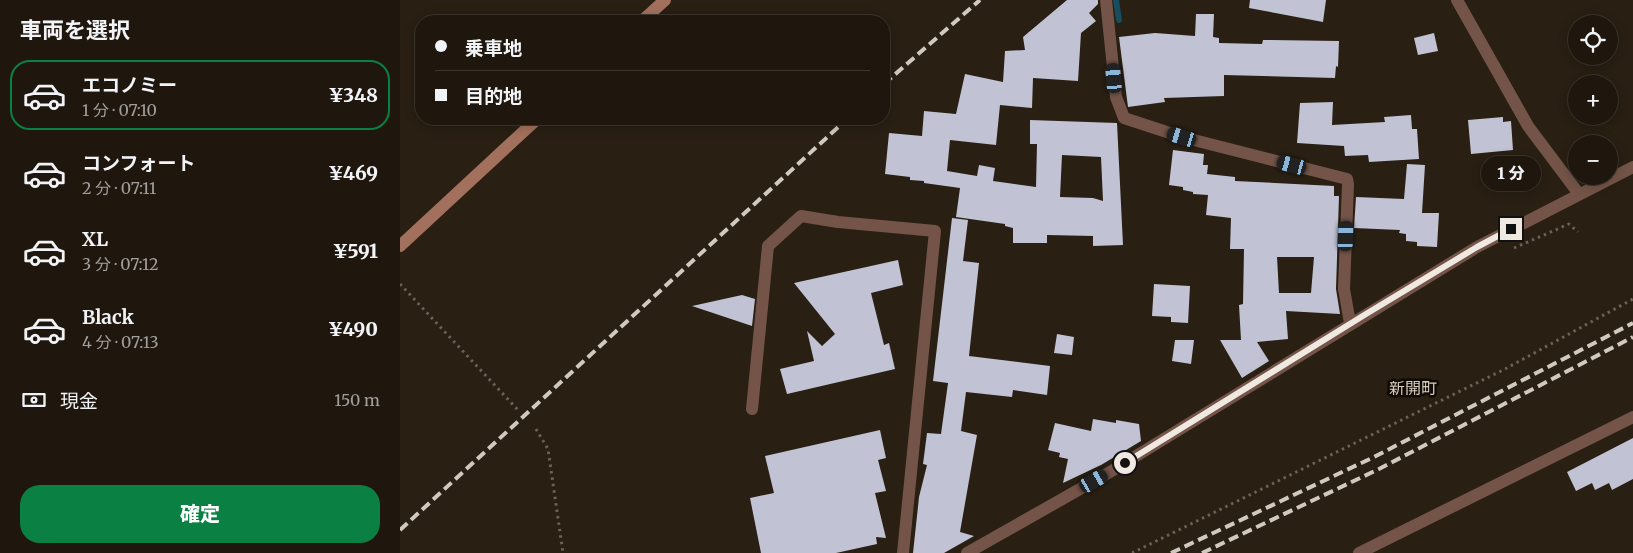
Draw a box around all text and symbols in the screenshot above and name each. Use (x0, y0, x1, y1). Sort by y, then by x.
map controls (1568, 15, 1618, 185)
button: locate (1568, 15, 1618, 65)
text: 車両を選択 (20, 16, 130, 44)
text: 乗車地 (465, 36, 522, 60)
car (1105, 62, 1122, 94)
icon: car (22, 73, 67, 118)
text: エコノミー (82, 73, 177, 97)
button: + (1568, 75, 1618, 125)
text: ¥348 (328, 83, 378, 107)
text: 目的地 (465, 84, 522, 108)
text: 1 分 · 07:10 (82, 100, 157, 120)
car (1165, 125, 1198, 149)
button: − (1568, 135, 1618, 185)
icon: car (22, 151, 67, 196)
text: コンフォート (82, 151, 195, 175)
car (1275, 154, 1308, 176)
callout: 1 分 (1481, 156, 1541, 192)
text: ¥469 (328, 161, 378, 185)
text: 1 分 (1497, 163, 1525, 183)
text: 2 分 · 07:11 (82, 178, 156, 198)
route end (1500, 218, 1522, 240)
car (1337, 221, 1354, 251)
text: XL (82, 227, 108, 251)
icon: car (22, 229, 67, 274)
text: ¥591 (333, 239, 378, 263)
text: 3 分 · 07:12 (82, 254, 159, 274)
text: Black (82, 305, 134, 329)
icon: car (22, 307, 67, 352)
text: ¥490 (328, 317, 378, 341)
text: 4 分 · 07:13 (82, 332, 159, 352)
district label: 新開町 (1389, 378, 1437, 398)
icon: cash (20, 386, 48, 414)
text: 現金 (60, 389, 98, 413)
text: 150 m (334, 390, 380, 410)
route start (1114, 452, 1136, 474)
car (1077, 467, 1110, 495)
button: 確定 (20, 485, 380, 543)

